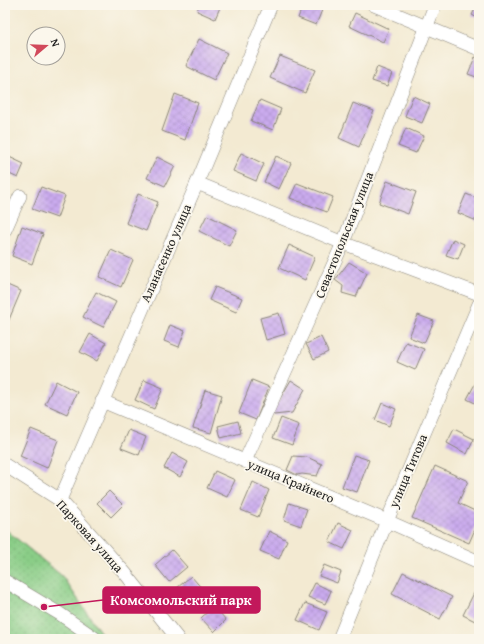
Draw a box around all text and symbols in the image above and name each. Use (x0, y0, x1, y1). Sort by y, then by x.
north arrow (26, 26, 66, 66)
text: N (47, 37, 64, 49)
street label: Севастопольская улица (310, 168, 378, 301)
street label: Аланасенко улица (136, 200, 197, 305)
street label: улица Титова (384, 430, 432, 512)
street label: улица Крайнего (244, 454, 338, 508)
street label: Парковая улица (52, 495, 128, 577)
callout: Комсомольский парк (103, 587, 260, 613)
text: Комсомольский парк (110, 590, 253, 610)

